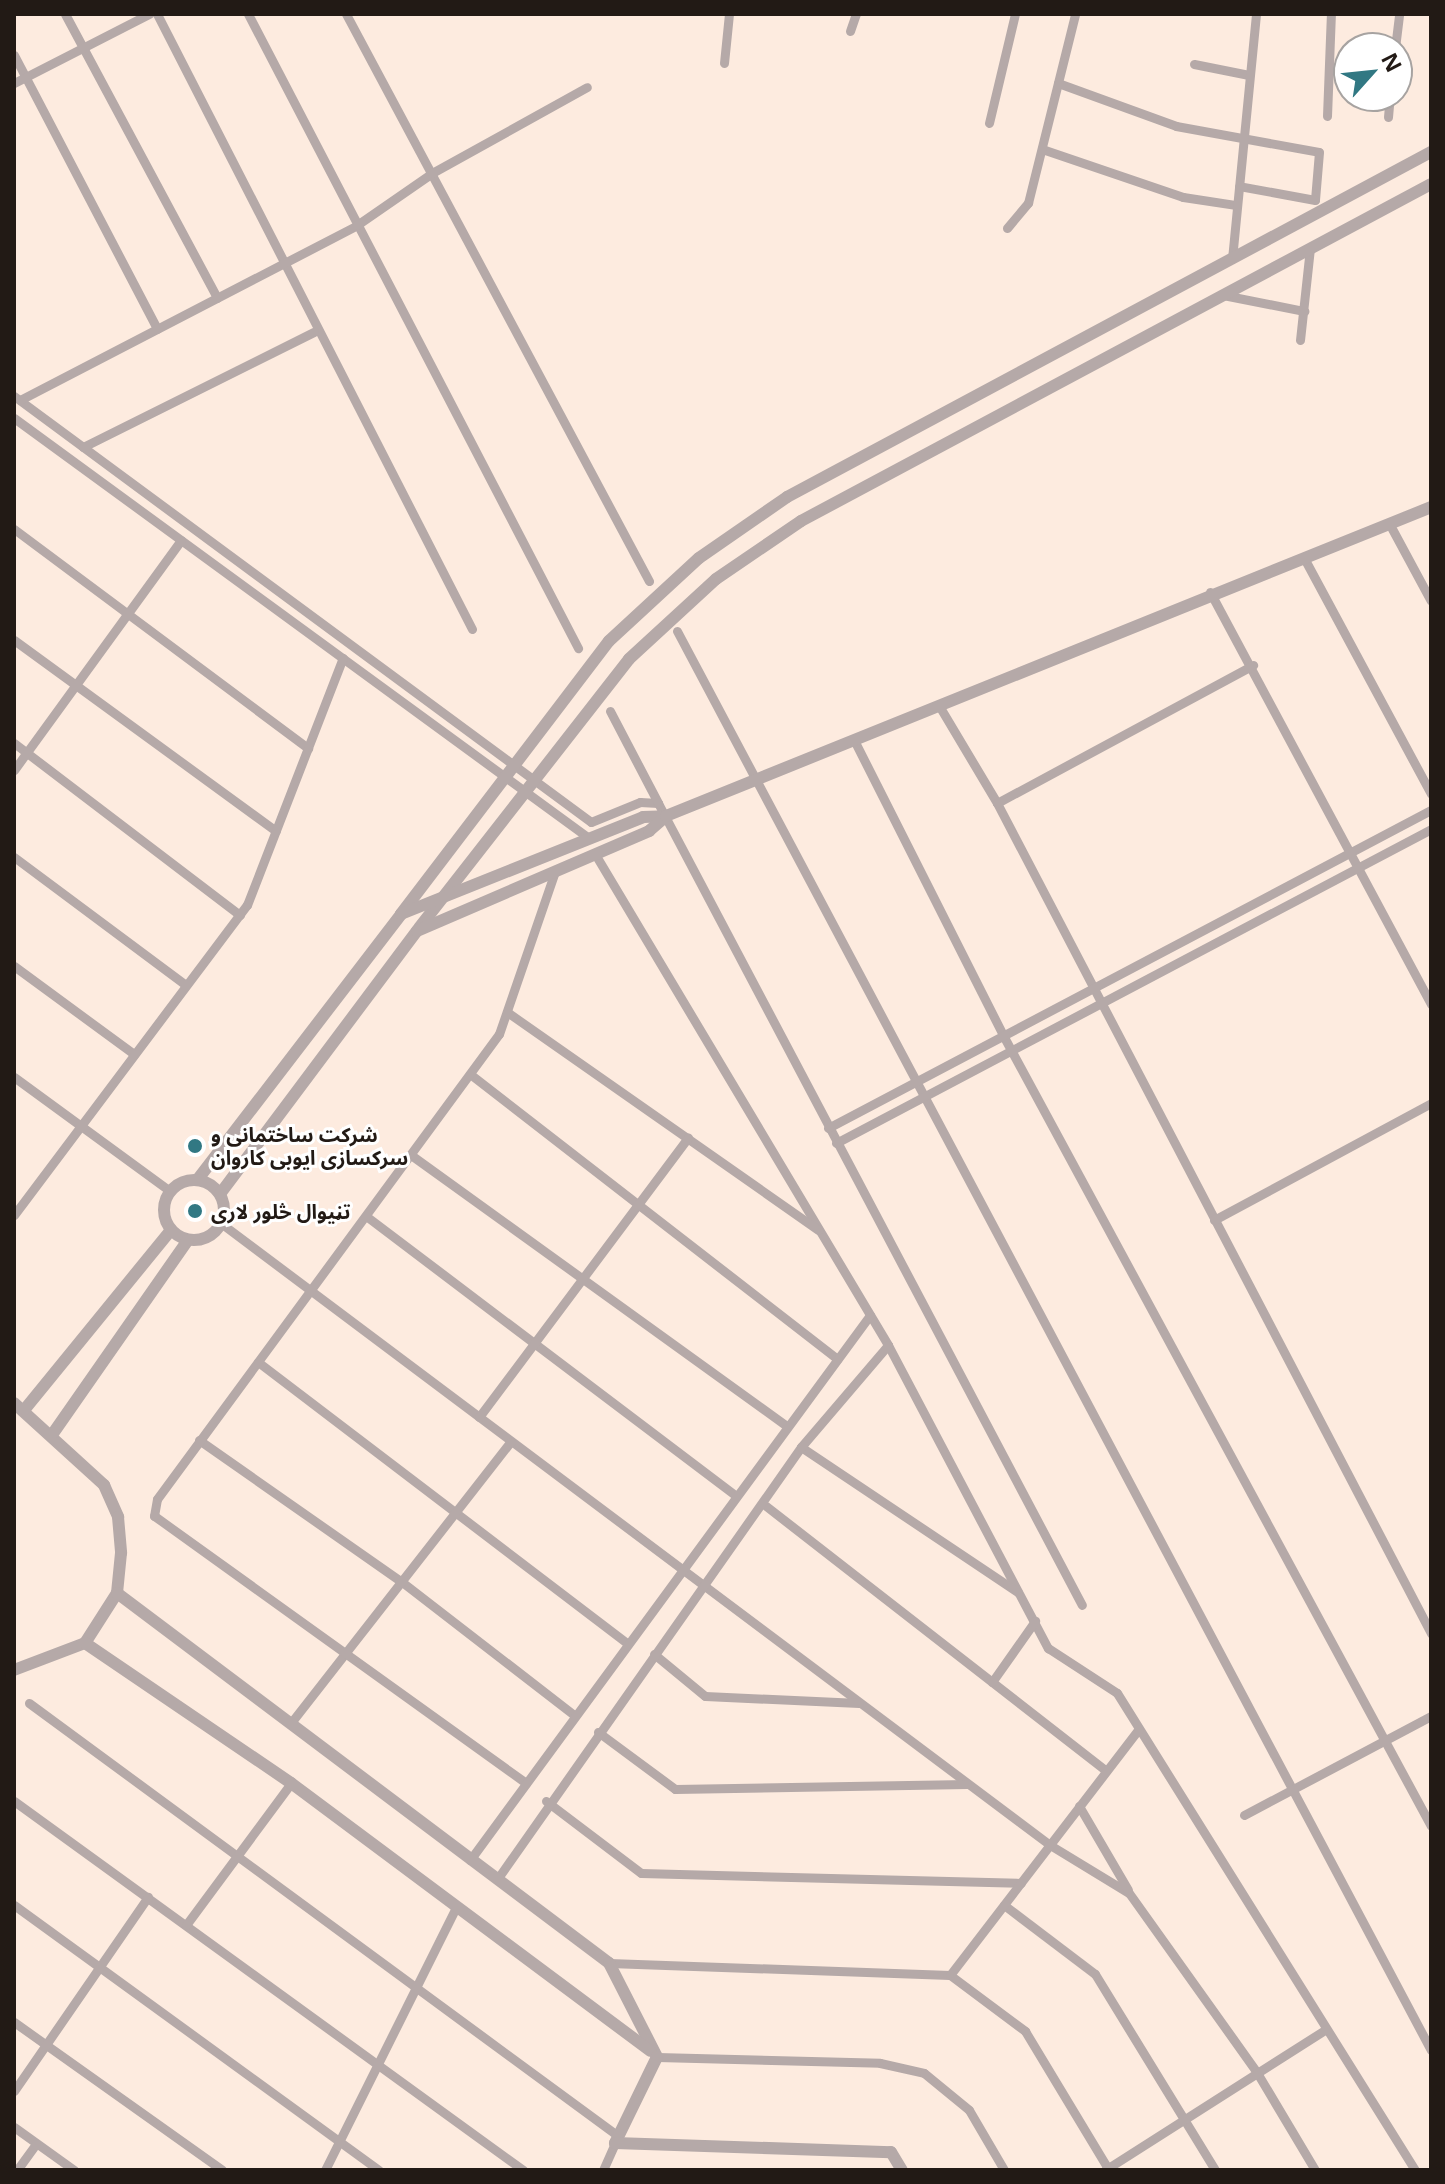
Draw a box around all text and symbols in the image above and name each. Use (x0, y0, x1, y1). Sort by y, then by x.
north arrow (1333, 32, 1413, 112)
text: N (1375, 47, 1410, 77)
place label: شرکت ساختمانی و سرکسازی ایوبی کاروان (211, 1122, 408, 1169)
marker: شرکت ساختمانی و سرکسازی ایوبی کاروان (186, 1137, 204, 1155)
place label: تڼیوال څلور لاری (211, 1199, 351, 1223)
marker: تڼیوال څلور لاری (186, 1202, 204, 1220)

